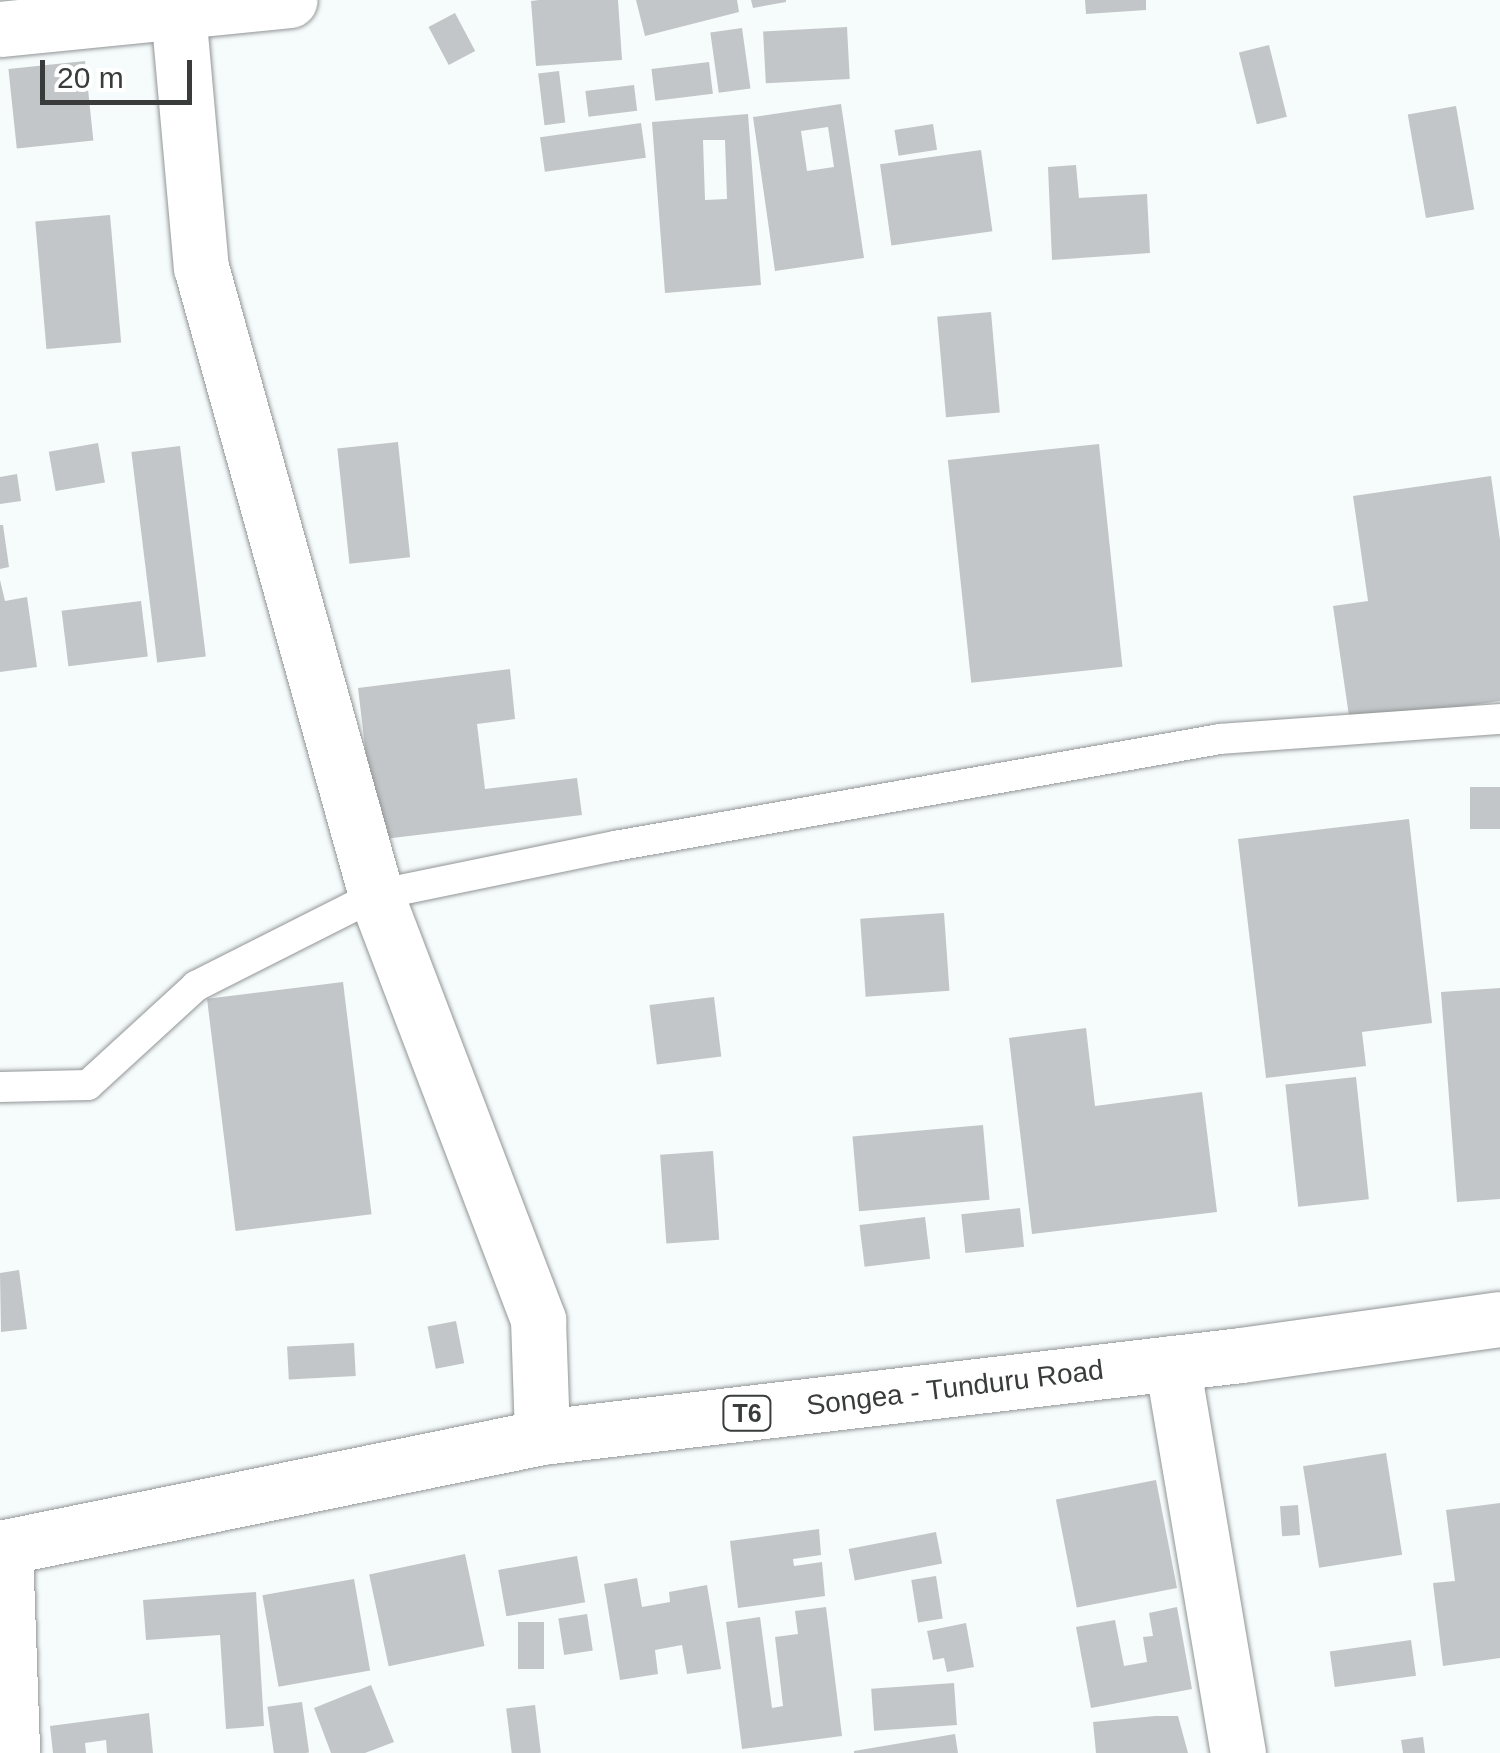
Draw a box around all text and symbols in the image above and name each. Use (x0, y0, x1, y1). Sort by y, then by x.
scale bar (45, 40, 198, 102)
text: 20 m (57, 61, 124, 94)
street label: Songea - Tunduru Road (804, 1353, 1106, 1423)
road number: T6 (722, 1393, 772, 1433)

